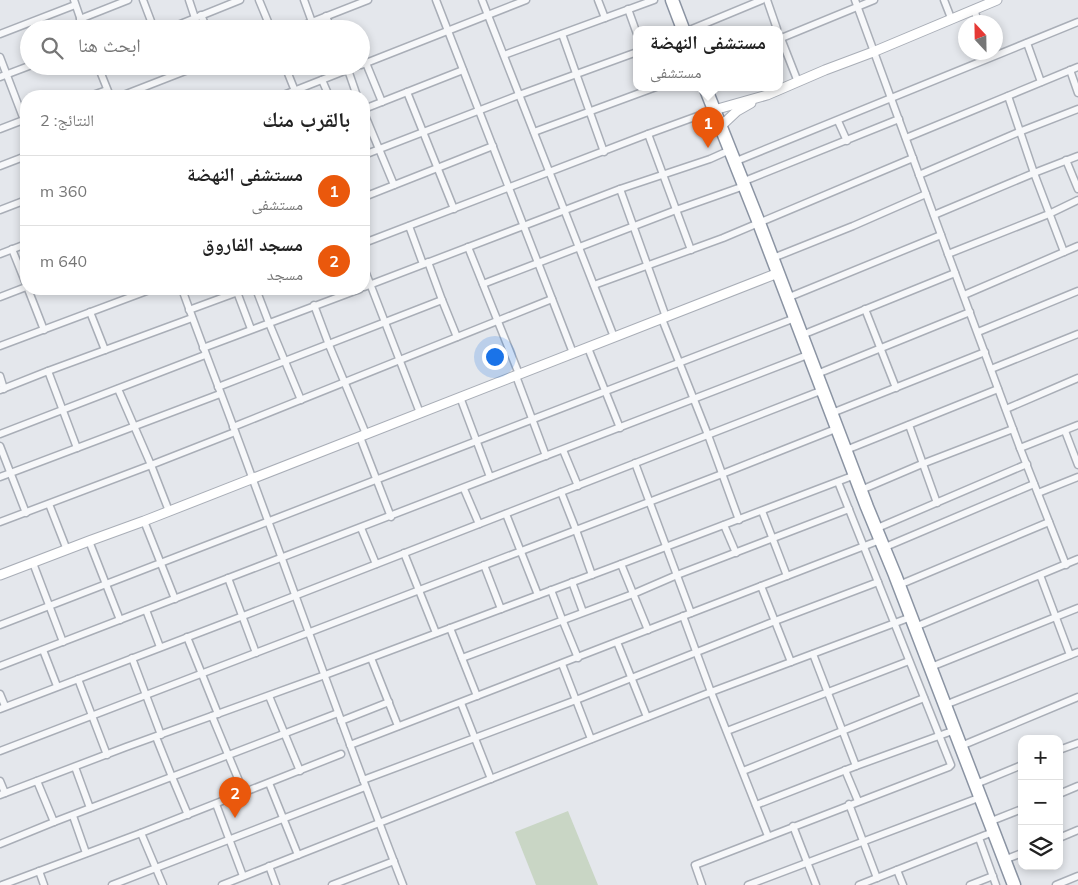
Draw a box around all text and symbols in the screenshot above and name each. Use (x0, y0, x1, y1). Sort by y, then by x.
north arrow (958, 15, 1003, 60)
search box (20, 20, 370, 75)
popup (633, 26, 783, 91)
text: مستشفى النهضة (650, 30, 766, 54)
text: ابحث هنا (78, 33, 141, 57)
icon: search (38, 34, 66, 62)
text: مستشفى (650, 62, 701, 82)
text: بالقرب منك (262, 106, 350, 132)
pin: 1 (692, 107, 724, 148)
text: النتائج: 2 (40, 110, 94, 130)
text: مستشفى النهضة (187, 162, 303, 186)
text: 360 m (40, 181, 87, 201)
text: 1 (329, 181, 339, 201)
text: مستشفى (252, 194, 303, 214)
text: مسجد الفاروق (202, 232, 303, 256)
text: 640 m (40, 251, 87, 271)
text: 2 (329, 251, 339, 271)
text: مسجد (267, 264, 303, 284)
your location (482, 344, 508, 370)
map controls (1018, 735, 1063, 870)
button: + (1018, 735, 1063, 780)
pin: 2 (219, 777, 251, 818)
button: − (1018, 780, 1063, 825)
button: layers (1018, 825, 1063, 870)

